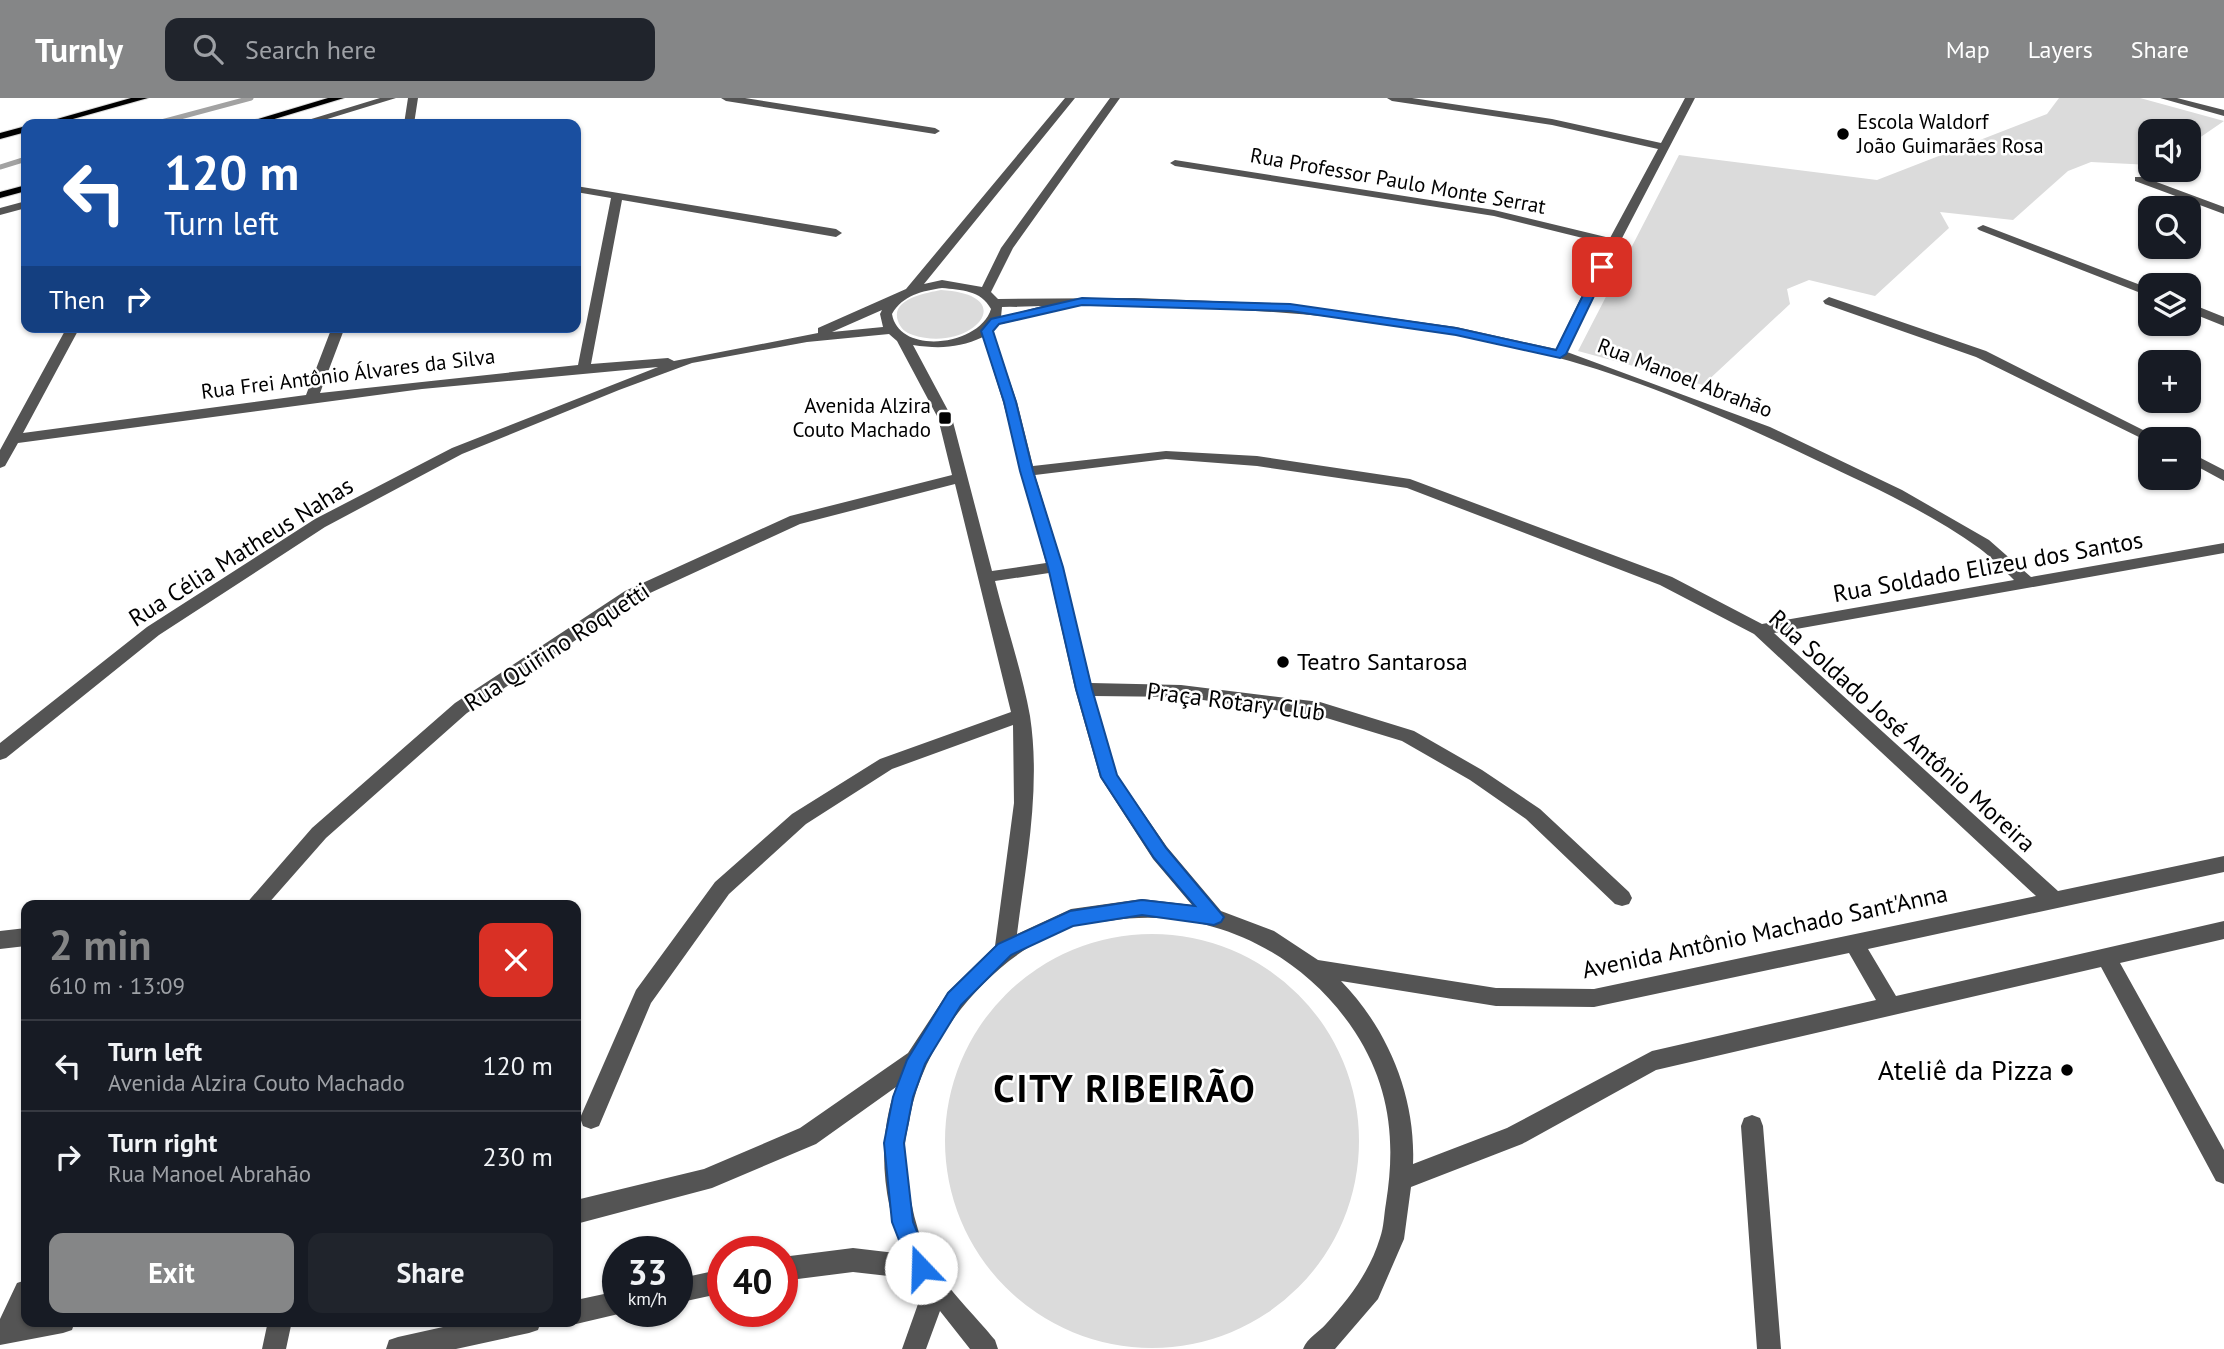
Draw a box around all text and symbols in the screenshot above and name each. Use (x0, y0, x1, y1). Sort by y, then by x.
search box (165, 18, 655, 81)
text: Turnly (35, 28, 123, 71)
icon: search (189, 30, 227, 68)
text: Search here (245, 33, 376, 66)
text: Map (1946, 34, 1990, 65)
text: Layers (2028, 34, 2093, 65)
text: Share (2131, 34, 2189, 65)
place label: Escola Waldorf João Guimarães Rosa (1856, 108, 2044, 159)
map controls (2138, 119, 2201, 490)
button: sound (2138, 119, 2201, 182)
marker: Escola Waldorf João Guimarães Rosa (1835, 126, 1851, 142)
text: 120 m (164, 140, 299, 204)
street label: Rua Professor Paulo Monte Serrat (1248, 141, 1548, 220)
icon: left (49, 147, 140, 238)
button: search (2138, 196, 2201, 259)
text: Turn left (164, 202, 279, 244)
pin (1572, 237, 1632, 297)
icon: arrive (1583, 248, 1621, 286)
button: layers (2138, 273, 2201, 336)
icon: right (119, 280, 157, 318)
text: Then (49, 283, 105, 316)
street label: Rua Manoel Abrahão (1594, 332, 1777, 423)
street label: Rua Frei Antônio Álvares da Silva (199, 342, 497, 405)
button: + (2138, 350, 2201, 413)
place label: Avenida Alzira Couto Machado (792, 392, 931, 443)
marker: Avenida Alzira Couto Machado (937, 410, 953, 426)
button: − (2138, 427, 2201, 490)
street label: Rua Célia Matheus Nahas (123, 470, 359, 633)
street label: Rua Soldado Elizeu dos Santos (1831, 524, 2145, 609)
street label: Rua Quirino Roquetti (458, 575, 655, 718)
street label: Rua Soldado José Antônio Moreira (1763, 603, 2042, 859)
place label: Teatro Santarosa (1297, 646, 1468, 677)
marker: Teatro Santarosa (1275, 654, 1291, 670)
street label: Praça Rotary Club (1145, 675, 1327, 728)
street label: Avenida Antônio Machado Sant'Anna (1579, 878, 1950, 985)
text: 2 min (49, 917, 151, 972)
button: close (479, 923, 553, 997)
text: 610 m · 13:09 (49, 971, 185, 1000)
text: Turn left (108, 1035, 202, 1068)
icon: left (49, 1047, 87, 1085)
text: 120 m (482, 1049, 553, 1082)
place label: Ateliê da Pizza (1878, 1051, 2053, 1088)
marker: Ateliê da Pizza (2059, 1062, 2075, 1078)
district label: CITY RIBEIRÃO (993, 1063, 1257, 1112)
text: Avenida Alzira Couto Machado (108, 1068, 405, 1097)
text: Turn right (108, 1126, 217, 1159)
icon: right (49, 1138, 87, 1176)
text: 230 m (482, 1140, 553, 1173)
text: Rua Manoel Abrahão (108, 1159, 311, 1188)
position arrow (884, 1231, 958, 1305)
button: Exit (49, 1233, 294, 1313)
button: Share (308, 1233, 553, 1313)
speed limit sign: 40 (707, 1236, 798, 1327)
text: 33 (628, 1249, 667, 1295)
text: km/h (628, 1287, 667, 1310)

